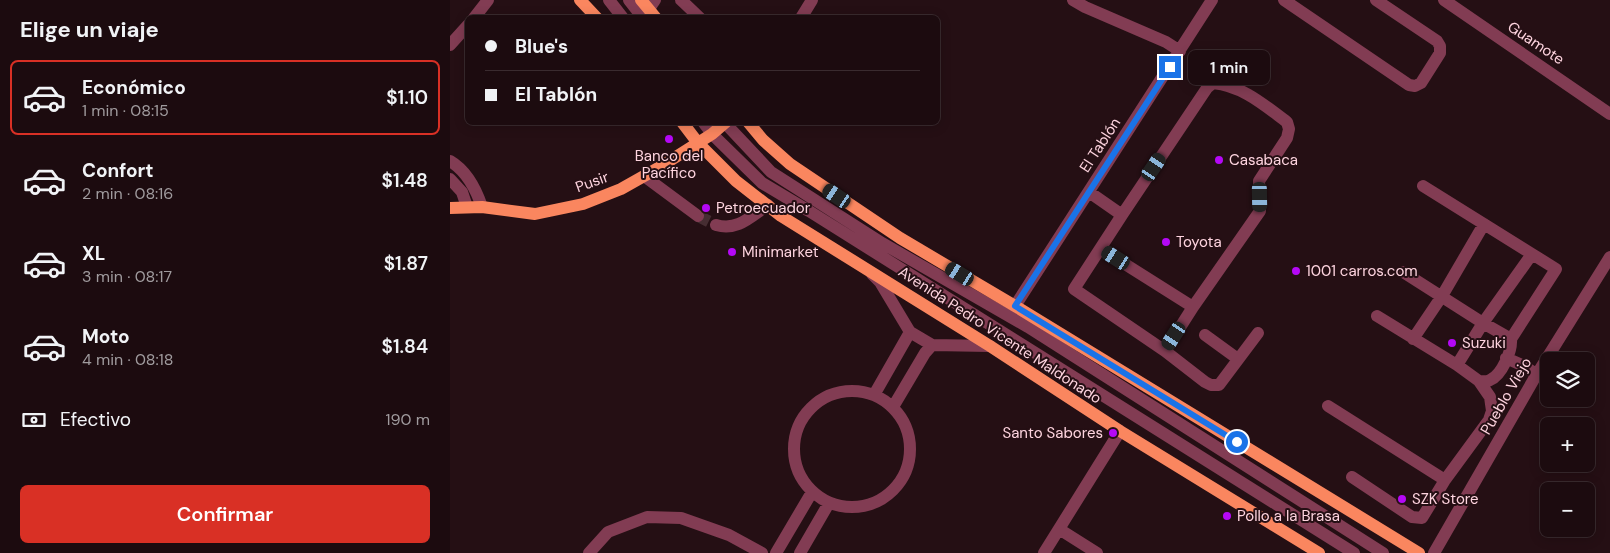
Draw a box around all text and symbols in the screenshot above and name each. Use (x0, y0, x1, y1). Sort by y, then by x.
text: Elige un viaje (20, 15, 159, 44)
street label: Guamote (1504, 17, 1568, 69)
text: Blue's (515, 34, 568, 59)
callout: 1 min (1188, 50, 1270, 84)
route end (1159, 56, 1181, 78)
text: 1 min (1210, 57, 1248, 78)
icon: car (22, 75, 67, 120)
text: Económico (82, 75, 186, 100)
text: El Tablón (515, 82, 597, 107)
text: $1.10 (386, 85, 428, 110)
text: 1 min · 08:15 (82, 100, 169, 121)
street label: El Tablón (1075, 114, 1125, 176)
marker: Banco del Pacífico (663, 133, 675, 145)
place label: Banco del Pacífico (635, 146, 703, 183)
car (1139, 150, 1168, 184)
place label: Casabaca (1229, 150, 1298, 170)
marker: Casabaca (1213, 154, 1225, 166)
icon: car (22, 158, 67, 203)
text: Confort (82, 158, 154, 183)
street label: Pusir (573, 167, 612, 197)
text: $1.48 (382, 168, 428, 193)
car (820, 181, 853, 211)
car (1252, 182, 1267, 212)
text: 2 min · 08:16 (82, 183, 173, 204)
place label: Petroecuador (716, 198, 811, 218)
marker: Petroecuador (700, 202, 712, 214)
place label: Toyota (1176, 232, 1222, 252)
marker: Toyota (1160, 236, 1172, 248)
icon: car (22, 241, 67, 286)
text: XL (82, 241, 105, 266)
place label: Minimarket (742, 242, 819, 262)
car (1099, 244, 1132, 272)
marker: Minimarket (726, 246, 738, 258)
text: $1.87 (384, 251, 428, 276)
car (943, 260, 976, 288)
place label: 1001 carros.com (1306, 261, 1418, 281)
street label: Avenida Pedro Vicente Maldonado (895, 262, 1105, 408)
marker: 1001 carros.com (1290, 265, 1302, 277)
text: 3 min · 08:17 (82, 266, 172, 287)
car (1159, 319, 1188, 353)
icon: car (22, 324, 67, 369)
text: Moto (82, 324, 130, 349)
place label: Suzuki (1462, 333, 1506, 353)
text: $1.84 (382, 334, 428, 359)
marker: Suzuki (1446, 337, 1458, 349)
text: 4 min · 08:18 (82, 349, 174, 370)
map controls (1540, 352, 1595, 537)
button: layers (1540, 352, 1595, 407)
street label: Pueblo Viejo (1476, 354, 1536, 438)
icon: cash (20, 406, 48, 434)
text: Efectivo (60, 407, 131, 432)
text: 190 m (386, 409, 430, 430)
button: + (1540, 417, 1595, 472)
place label: Santo Sabores (1003, 423, 1103, 443)
marker: Santo Sabores (1107, 427, 1119, 439)
route start (1226, 431, 1248, 453)
button: − (1540, 482, 1595, 537)
button: Confirmar (20, 485, 430, 543)
place label: SZK Store (1412, 489, 1479, 509)
marker: SZK Store (1396, 493, 1408, 505)
place label: Pollo a la Brasa (1237, 506, 1340, 526)
marker: Pollo a la Brasa (1221, 510, 1233, 522)

